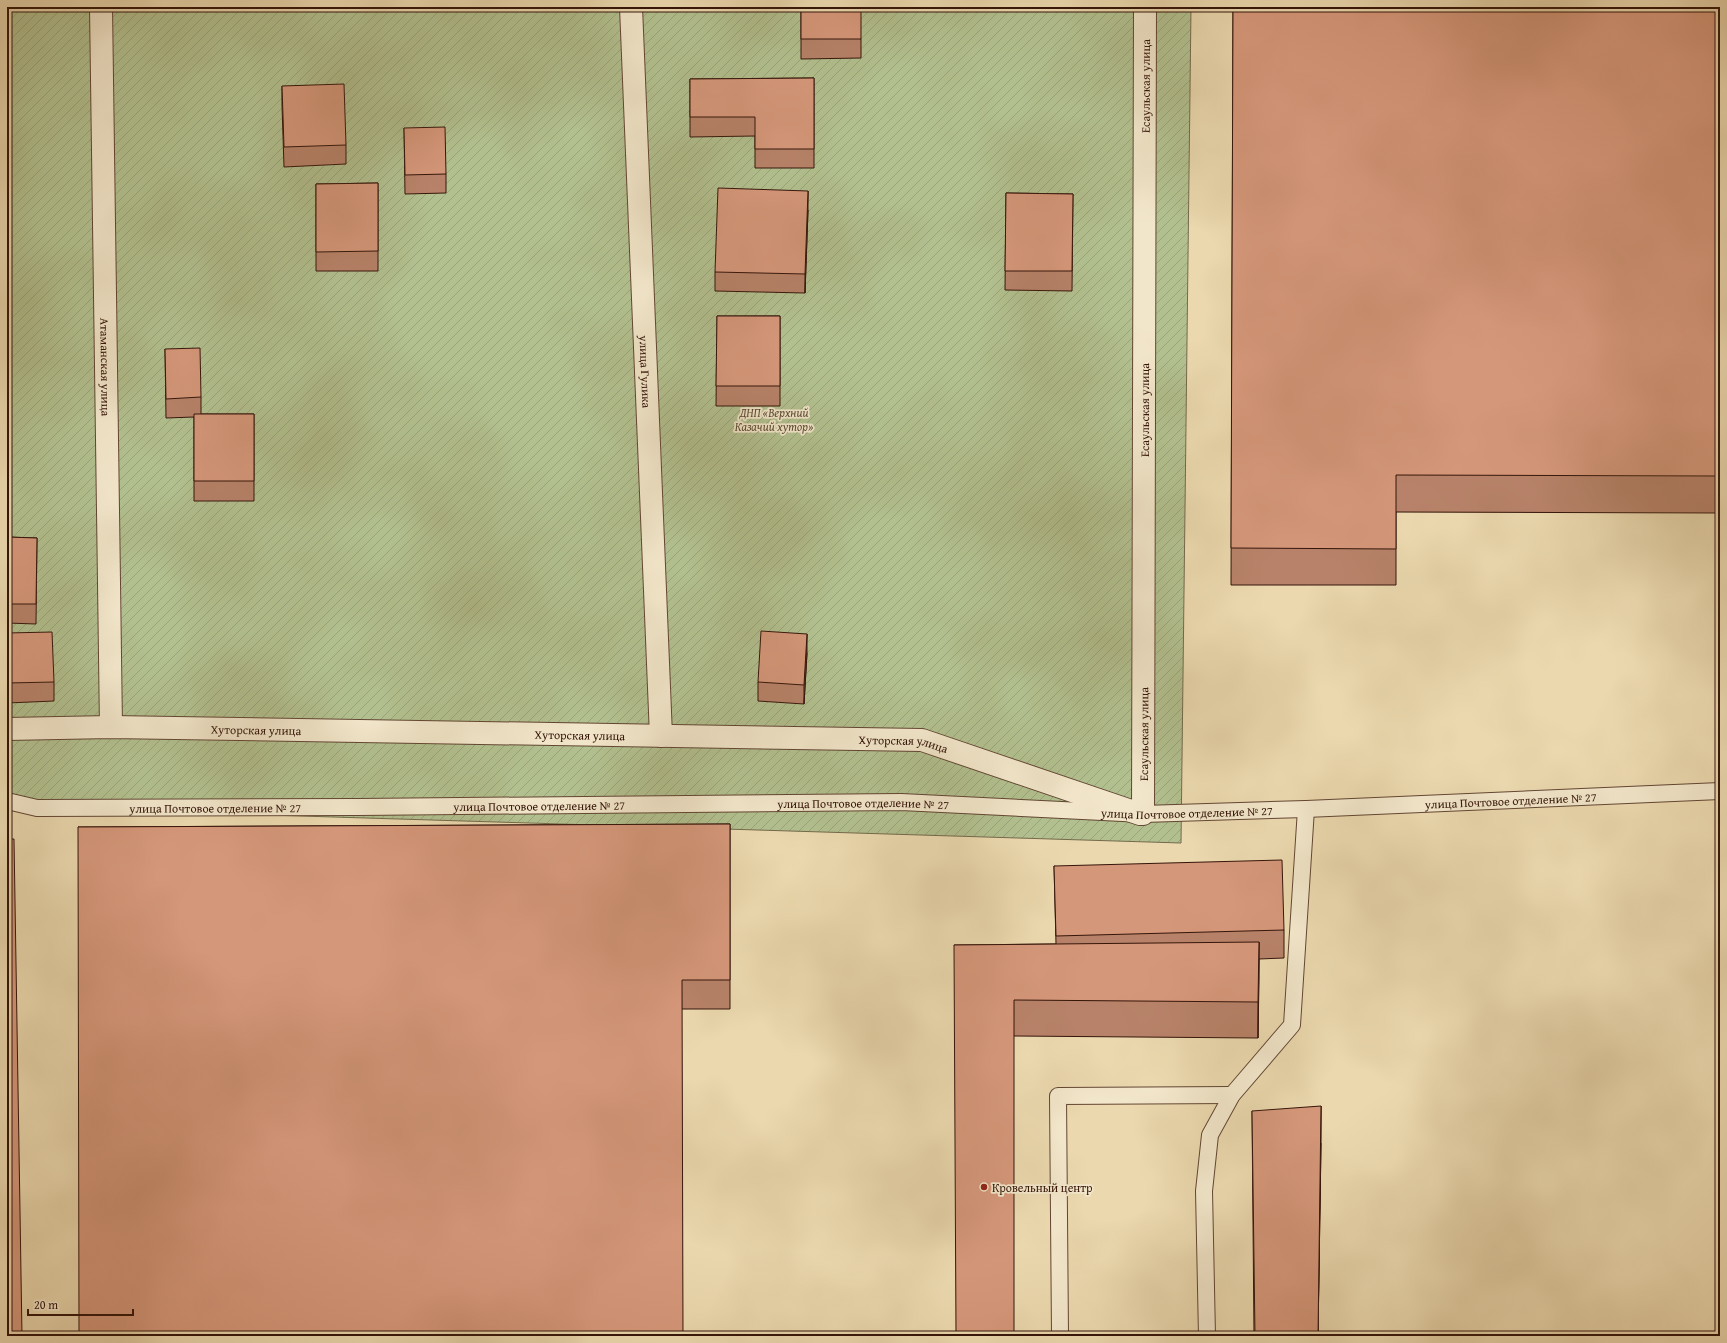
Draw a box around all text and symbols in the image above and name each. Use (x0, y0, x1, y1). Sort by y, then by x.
street label: Есаульская улица (1136, 39, 1153, 133)
street label: Атаманская улица (97, 318, 115, 417)
street label: улица Гулика (636, 334, 656, 409)
street label: Есаульская улица (1135, 363, 1153, 457)
park label: ДНП «Верхний Казачий хутор» (735, 404, 813, 435)
street label: Есаульская улица (1135, 687, 1152, 781)
street label: Хуторская улица (211, 720, 302, 739)
street label: Хуторская улица (535, 725, 626, 744)
street label: Хуторская улица (859, 730, 951, 757)
street label: улица Почтовое отделение № 27 (1423, 788, 1597, 812)
street label: улица Почтовое отделение № 27 (776, 793, 950, 813)
street label: улица Почтовое отделение № 27 (452, 796, 625, 815)
street label: улица Почтовое отделение № 27 (128, 799, 301, 816)
street label: улица Почтовое отделение № 27 (1100, 802, 1273, 823)
place label: Кровельный центр (992, 1179, 1093, 1196)
marker: Кровельный центр (979, 1182, 989, 1192)
scale bar (28, 1291, 133, 1317)
text: 20 m (34, 1296, 58, 1313)

